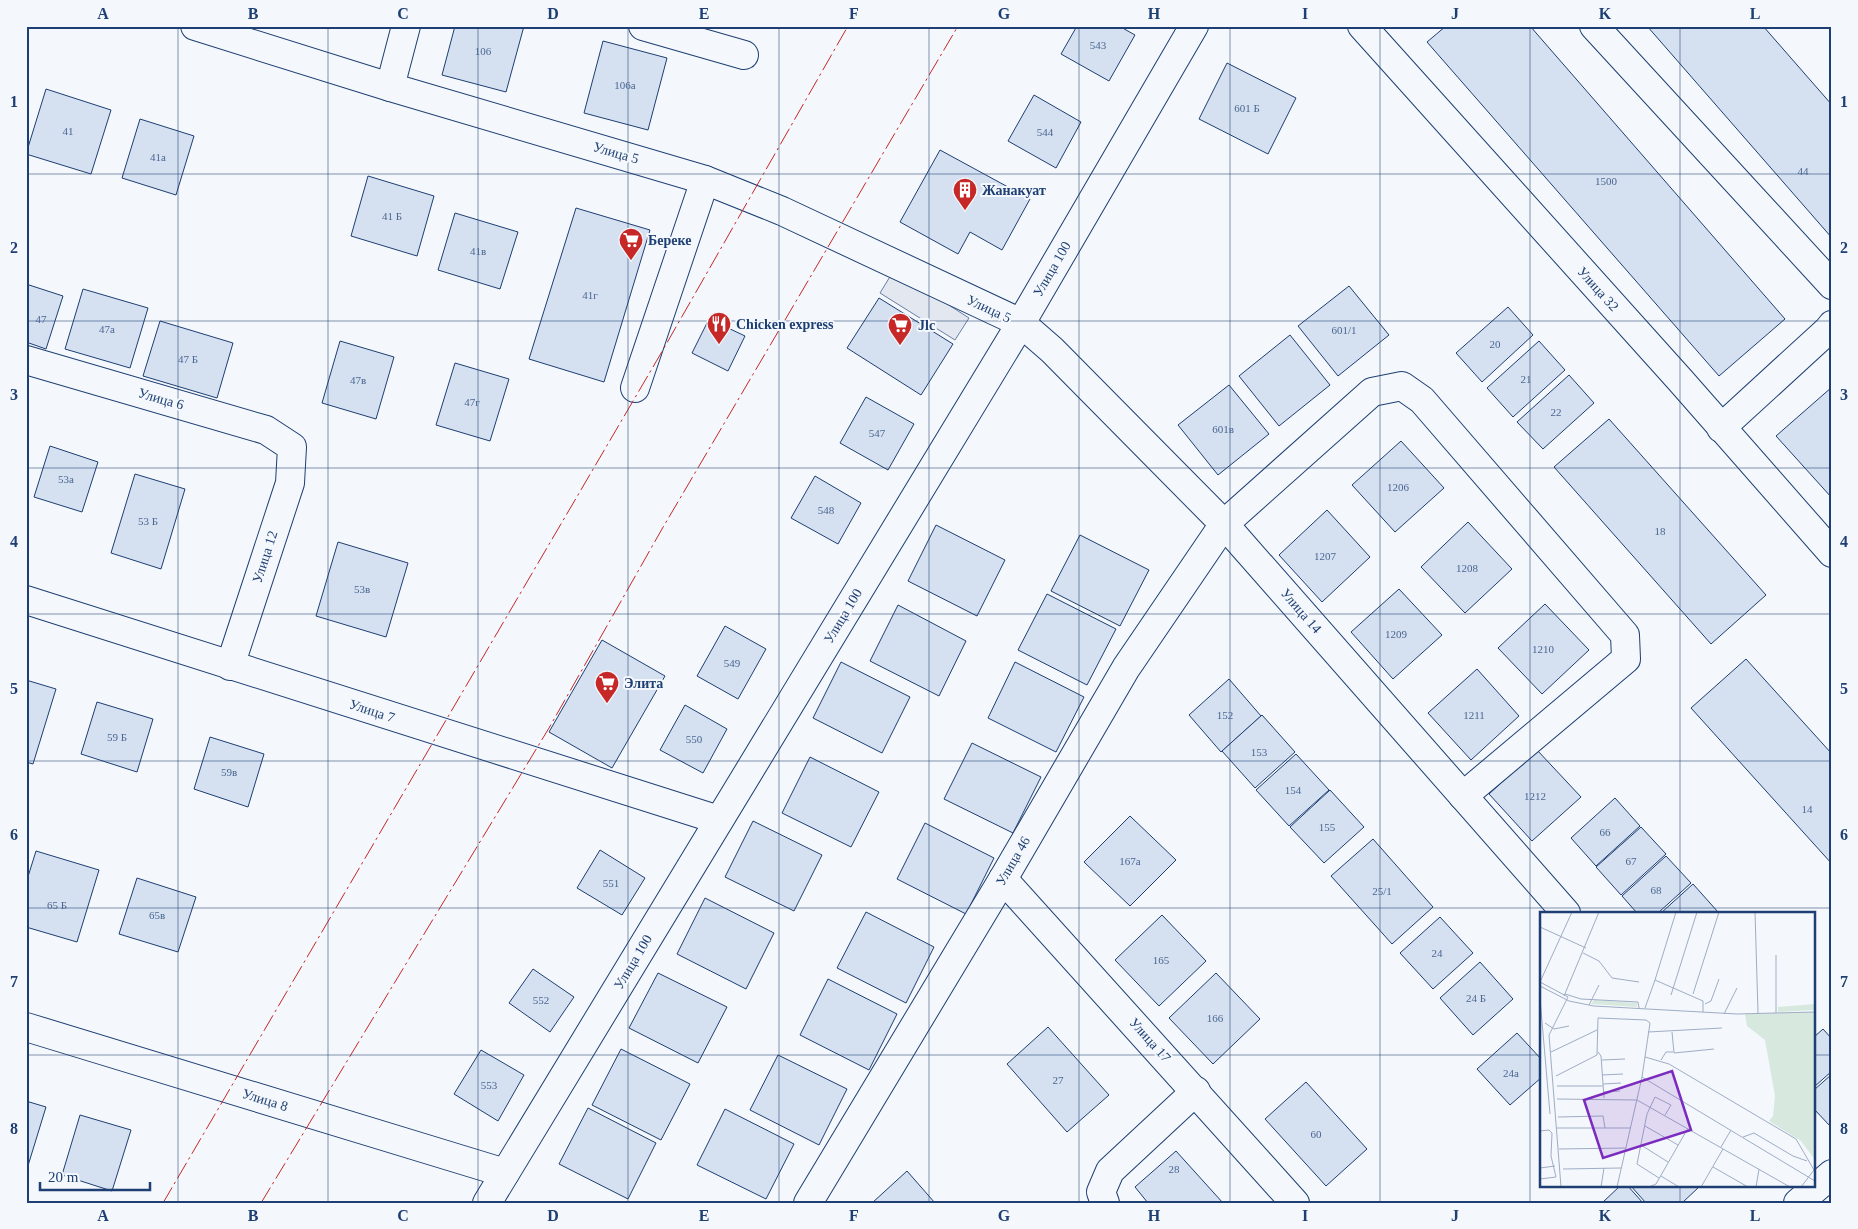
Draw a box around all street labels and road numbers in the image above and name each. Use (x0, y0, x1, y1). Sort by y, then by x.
street label: Улица 5 (591, 139, 641, 167)
street label: Улица 100 (1030, 239, 1074, 299)
street label: Улица 32 (1574, 264, 1622, 314)
street label: Улица 5 (965, 292, 1013, 326)
street label: Улица 6 (136, 385, 186, 413)
street label: Улица 12 (250, 529, 280, 585)
street label: Улица 100 (821, 586, 865, 646)
street label: Улица 14 (1278, 586, 1324, 636)
street label: Улица 7 (347, 697, 397, 725)
street label: Улица 46 (993, 834, 1033, 888)
street label: Улица 100 (611, 932, 655, 992)
street label: Улица 17 (1126, 1015, 1174, 1065)
street label: Улица 8 (240, 1086, 290, 1114)

